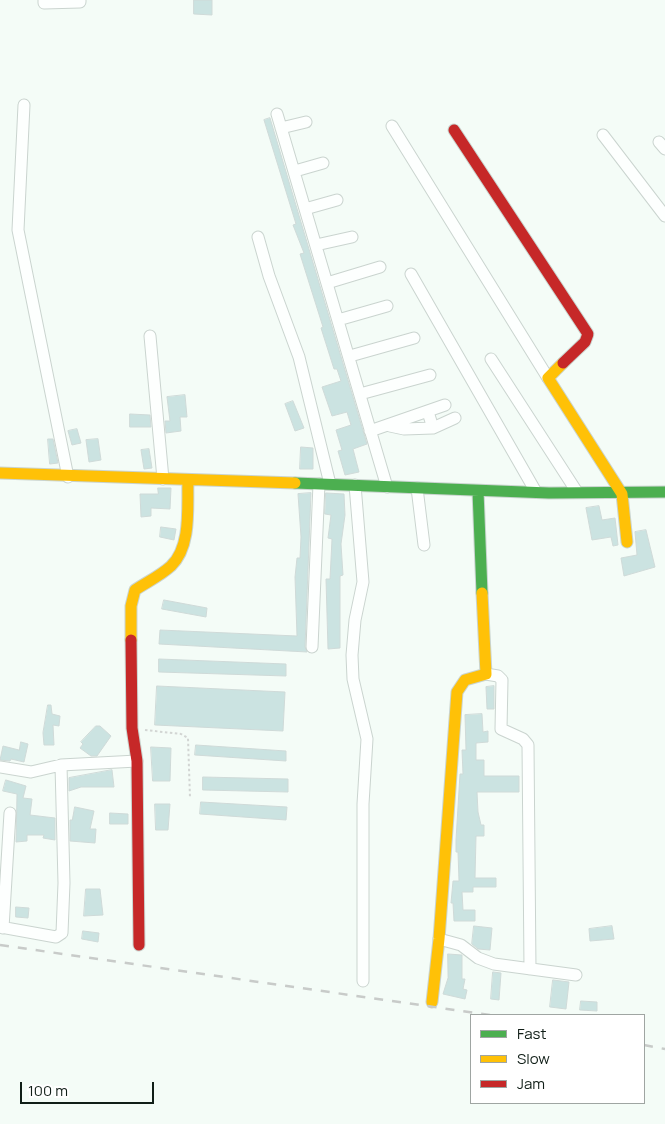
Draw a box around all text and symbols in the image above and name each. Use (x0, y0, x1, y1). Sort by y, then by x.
legend (470, 1014, 645, 1104)
text: Fast (517, 1023, 546, 1044)
text: Slow (517, 1048, 550, 1069)
scale bar (22, 1072, 156, 1104)
text: Jam (517, 1073, 545, 1094)
text: 100 m (28, 1080, 68, 1101)

